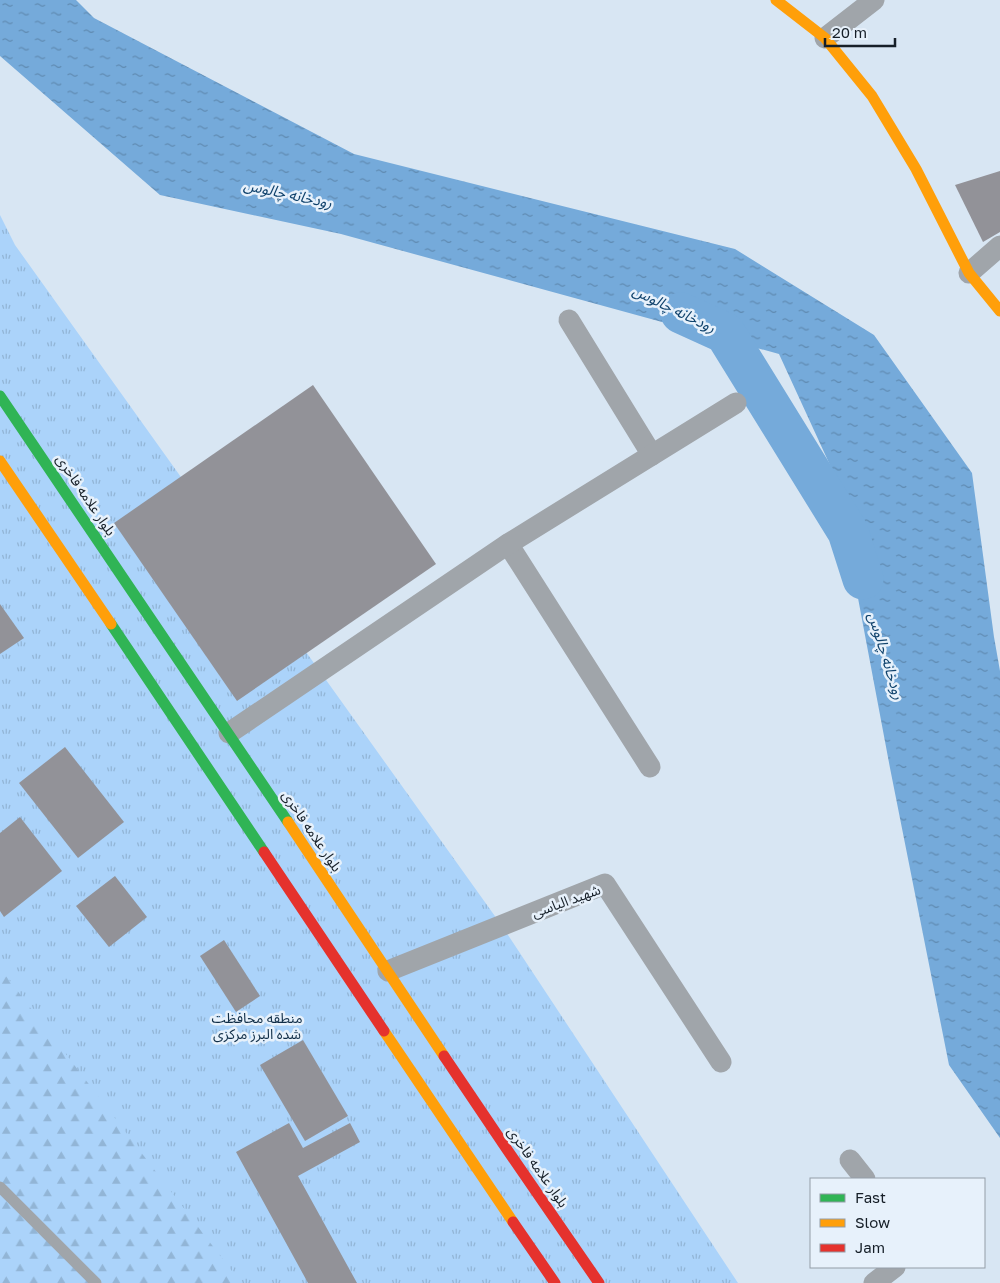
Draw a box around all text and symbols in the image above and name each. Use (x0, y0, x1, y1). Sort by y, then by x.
scale bar (825, 15, 895, 47)
text: 20 m (832, 23, 867, 41)
water label: رودخانه چالوس (242, 175, 335, 213)
water label: رودخانه چالوس (629, 280, 719, 338)
street label: بلوار علامه فاخری (52, 451, 120, 539)
water label: رودخانه چالوس (863, 610, 909, 702)
street label: بلوار علامه فاخری (278, 787, 346, 875)
street label: شهید الیاسی (529, 880, 603, 922)
park label: منطقه محافظت شده البرز مرکزی (211, 1009, 303, 1043)
street label: بلوار علامه فاخری (504, 1123, 573, 1211)
legend (810, 1178, 985, 1268)
text: Fast (855, 1188, 886, 1206)
text: Slow (855, 1213, 890, 1231)
text: Jam (855, 1238, 885, 1256)

